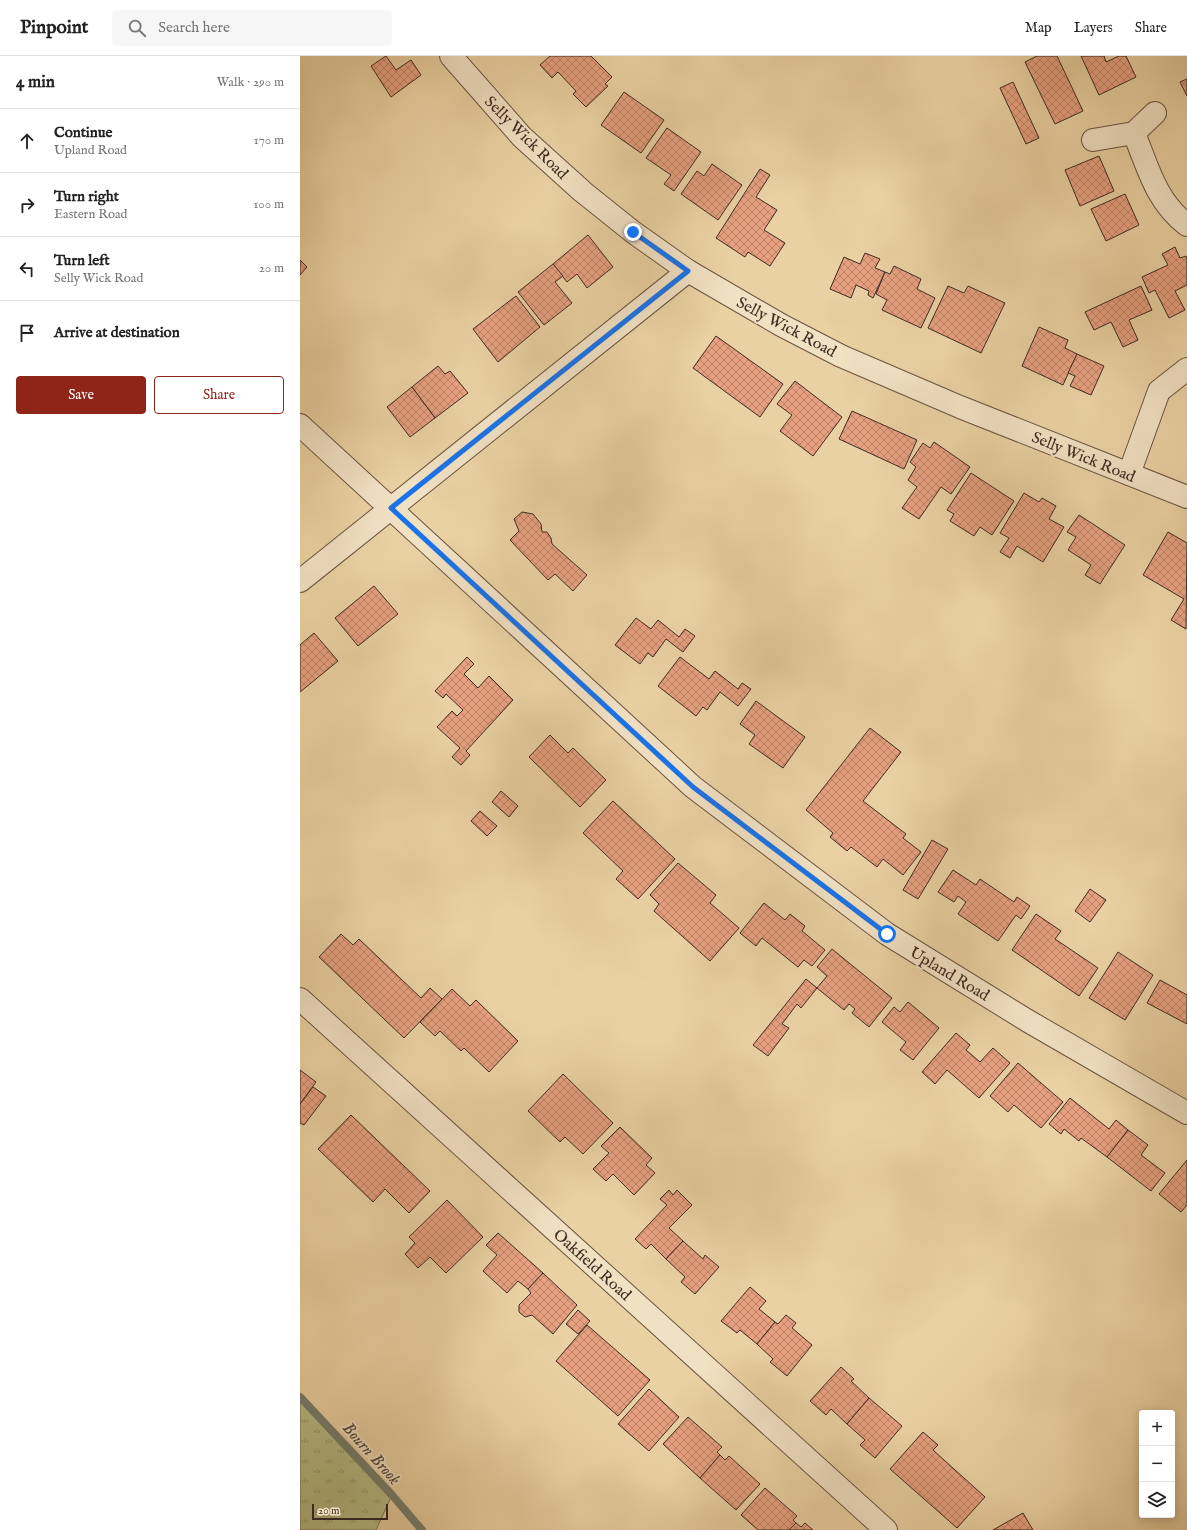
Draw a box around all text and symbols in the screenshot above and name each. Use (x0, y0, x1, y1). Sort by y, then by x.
search box (112, 10, 392, 46)
text: Pinpoint (20, 16, 88, 40)
icon: search (126, 17, 148, 39)
text: Search here (158, 18, 230, 37)
text: Map (1025, 19, 1052, 37)
text: Layers (1074, 19, 1113, 37)
text: Share (1135, 19, 1167, 37)
text: 4 min (16, 72, 55, 93)
text: Walk · 290 m (217, 74, 284, 91)
street label: Selly Wick Road (480, 92, 572, 185)
text: Continue (54, 123, 112, 142)
icon: ahead (16, 130, 38, 152)
text: 170 m (254, 132, 284, 149)
text: Upland Road (54, 142, 127, 159)
text: Turn right (54, 187, 119, 206)
icon: right (16, 194, 38, 216)
text: 100 m (254, 196, 284, 213)
text: Eastern Road (54, 206, 128, 223)
route end (624, 223, 642, 241)
text: Turn left (54, 251, 110, 270)
icon: left (16, 258, 38, 280)
text: 20 m (259, 260, 284, 277)
text: Selly Wick Road (54, 270, 143, 287)
street label: Selly Wick Road (733, 293, 840, 363)
icon: arrive (16, 322, 38, 344)
text: Arrive at destination (54, 323, 180, 342)
button: Save (16, 376, 146, 414)
button: Share (154, 376, 284, 414)
street label: Selly Wick Road (1028, 428, 1138, 488)
route start (878, 925, 896, 943)
street label: Upland Road (905, 943, 993, 1007)
street label: Oakfield Road (549, 1225, 635, 1306)
map controls (1139, 1410, 1175, 1518)
button: + (1139, 1410, 1175, 1446)
water label: Bourn Brook (337, 1418, 405, 1490)
button: − (1139, 1446, 1175, 1482)
button: layers (1139, 1482, 1175, 1518)
scale bar (312, 1502, 388, 1521)
text: 20 m (318, 1504, 339, 1518)

